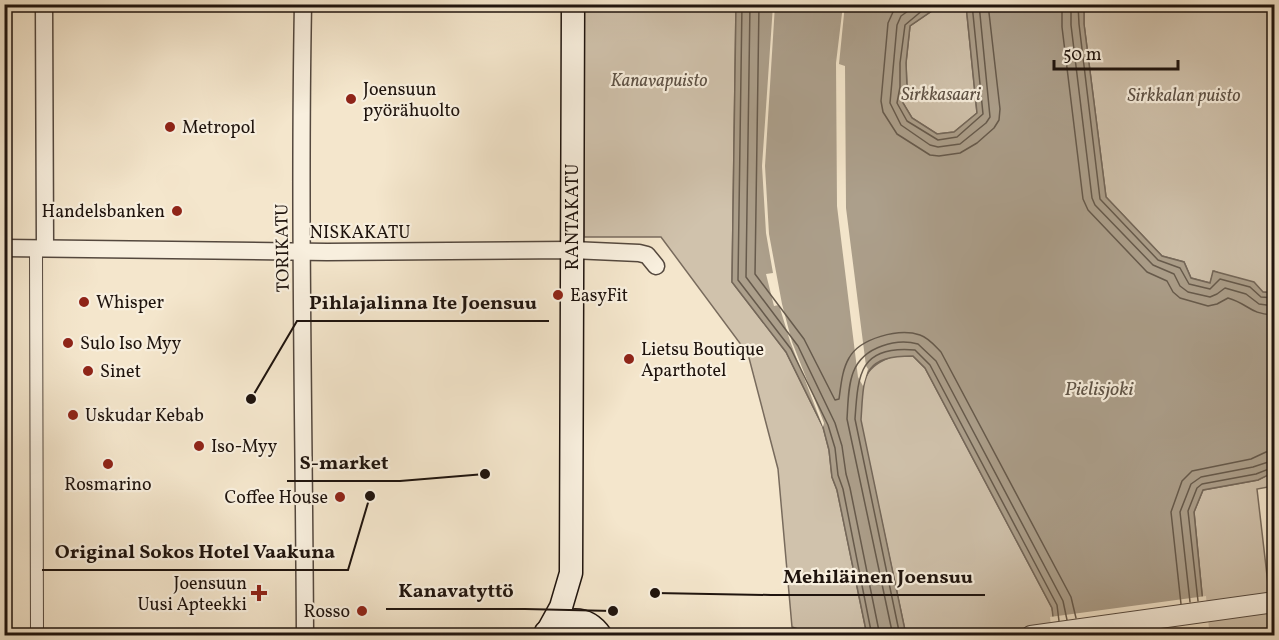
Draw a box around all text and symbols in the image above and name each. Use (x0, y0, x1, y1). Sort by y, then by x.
scale bar (1054, 33, 1178, 71)
text: 50 m (1063, 43, 1102, 68)
park label: Kanavapuisto (611, 69, 707, 94)
place label: Joensuun pyörähuolto (363, 78, 460, 124)
park label: Sirkkasaari (901, 83, 981, 108)
park label: Sirkkalan puisto (1128, 84, 1240, 109)
marker: Joensuun pyörähuolto (344, 92, 358, 106)
place label: Metropol (182, 116, 255, 141)
marker: Metropol (163, 120, 177, 134)
street label: RANTAKATU (561, 164, 586, 270)
place label: Handelsbanken (42, 200, 165, 225)
marker: Handelsbanken (170, 204, 184, 218)
street label: TORIKATU (270, 204, 297, 292)
street label: NISKAKATU (310, 221, 410, 246)
callout: Pihlajalinna Ite Joensuu (297, 283, 549, 321)
place label: EasyFit (570, 284, 628, 309)
marker: EasyFit (551, 288, 565, 302)
text: Pihlajalinna Ite Joensuu (309, 290, 537, 318)
place label: Whisper (96, 291, 165, 316)
marker: Whisper (77, 295, 91, 309)
place label: Sulo Iso Myy (80, 332, 181, 357)
marker: Sulo Iso Myy (61, 336, 75, 350)
place label: Lietsu Boutique Aparthotel (641, 338, 764, 384)
marker: Lietsu Boutique Aparthotel (622, 352, 636, 366)
place label: Sinet (100, 360, 141, 385)
marker: Sinet (81, 364, 95, 378)
water label: Pielisjoki (1065, 376, 1134, 404)
place label: Uskudar Kebab (85, 404, 204, 429)
marker: Uskudar Kebab (66, 408, 80, 422)
place label: Iso-Myy (211, 435, 277, 460)
marker: Iso-Myy (192, 439, 206, 453)
callout: S-market (287, 443, 400, 481)
text: S-market (300, 450, 389, 478)
marker: Rosmarino (101, 457, 115, 471)
place label: Rosmarino (64, 473, 152, 498)
place label: Coffee House (225, 486, 328, 511)
marker: Coffee House (333, 490, 347, 504)
callout: Original Sokos Hotel Vaakuna (42, 532, 348, 570)
text: Original Sokos Hotel Vaakuna (55, 539, 335, 567)
callout: Mehiläinen Joensuu (771, 557, 985, 595)
text: Mehiläinen Joensuu (783, 564, 973, 592)
callout: Kanavatyttö (386, 571, 525, 609)
place label: Joensuun Uusi Apteekki (137, 572, 247, 618)
text: Kanavatyttö (398, 578, 514, 606)
marker: Joensuun Uusi Apteekki (252, 586, 266, 600)
place label: Rosso (303, 600, 350, 625)
marker: Rosso (355, 604, 369, 618)

